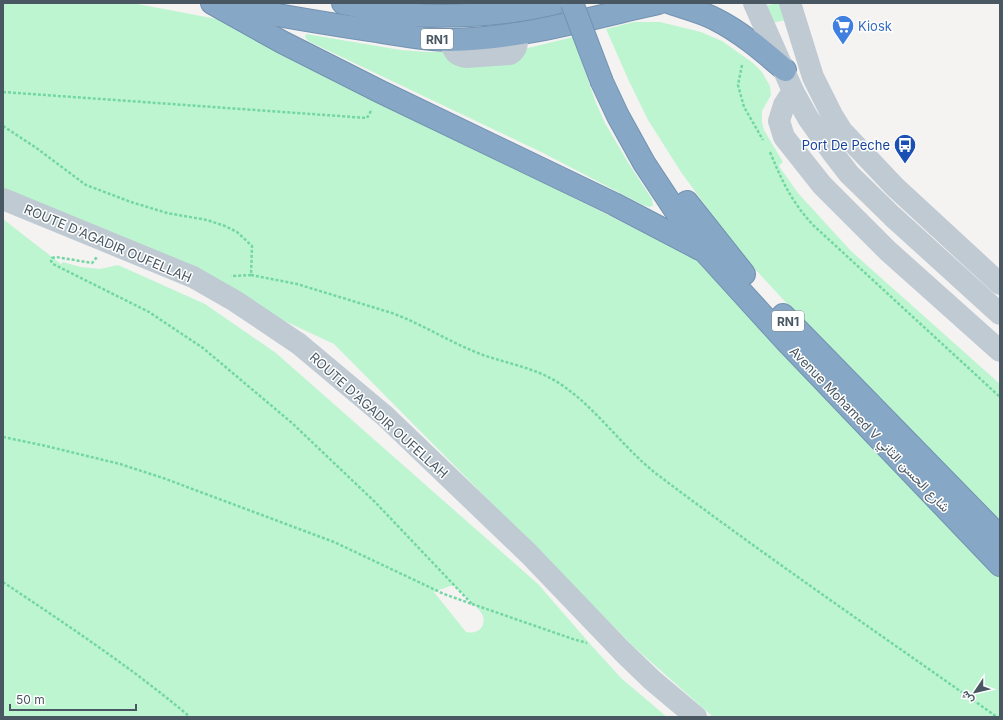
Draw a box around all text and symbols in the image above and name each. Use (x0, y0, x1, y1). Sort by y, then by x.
supermarket icon: Kiosk (830, 13, 856, 46)
place label: Kiosk (858, 18, 892, 34)
road number: RN1 (421, 29, 453, 49)
bus stop icon: Port De Peche (892, 132, 918, 165)
place label: Port De Peche (802, 137, 890, 153)
street label: ROUTE D'AGADIR OUFELLAH (22, 200, 194, 286)
road number: RN1 (772, 311, 804, 331)
street label: Avenue Mohamed V شارع الحسن الثاني (784, 343, 953, 517)
street label: ROUTE D'AGADIR OUFELLAH (307, 349, 451, 481)
north arrow (955, 672, 995, 712)
scale bar (10, 686, 136, 712)
text: ش (957, 688, 976, 707)
text: 50 m (16, 692, 45, 707)

